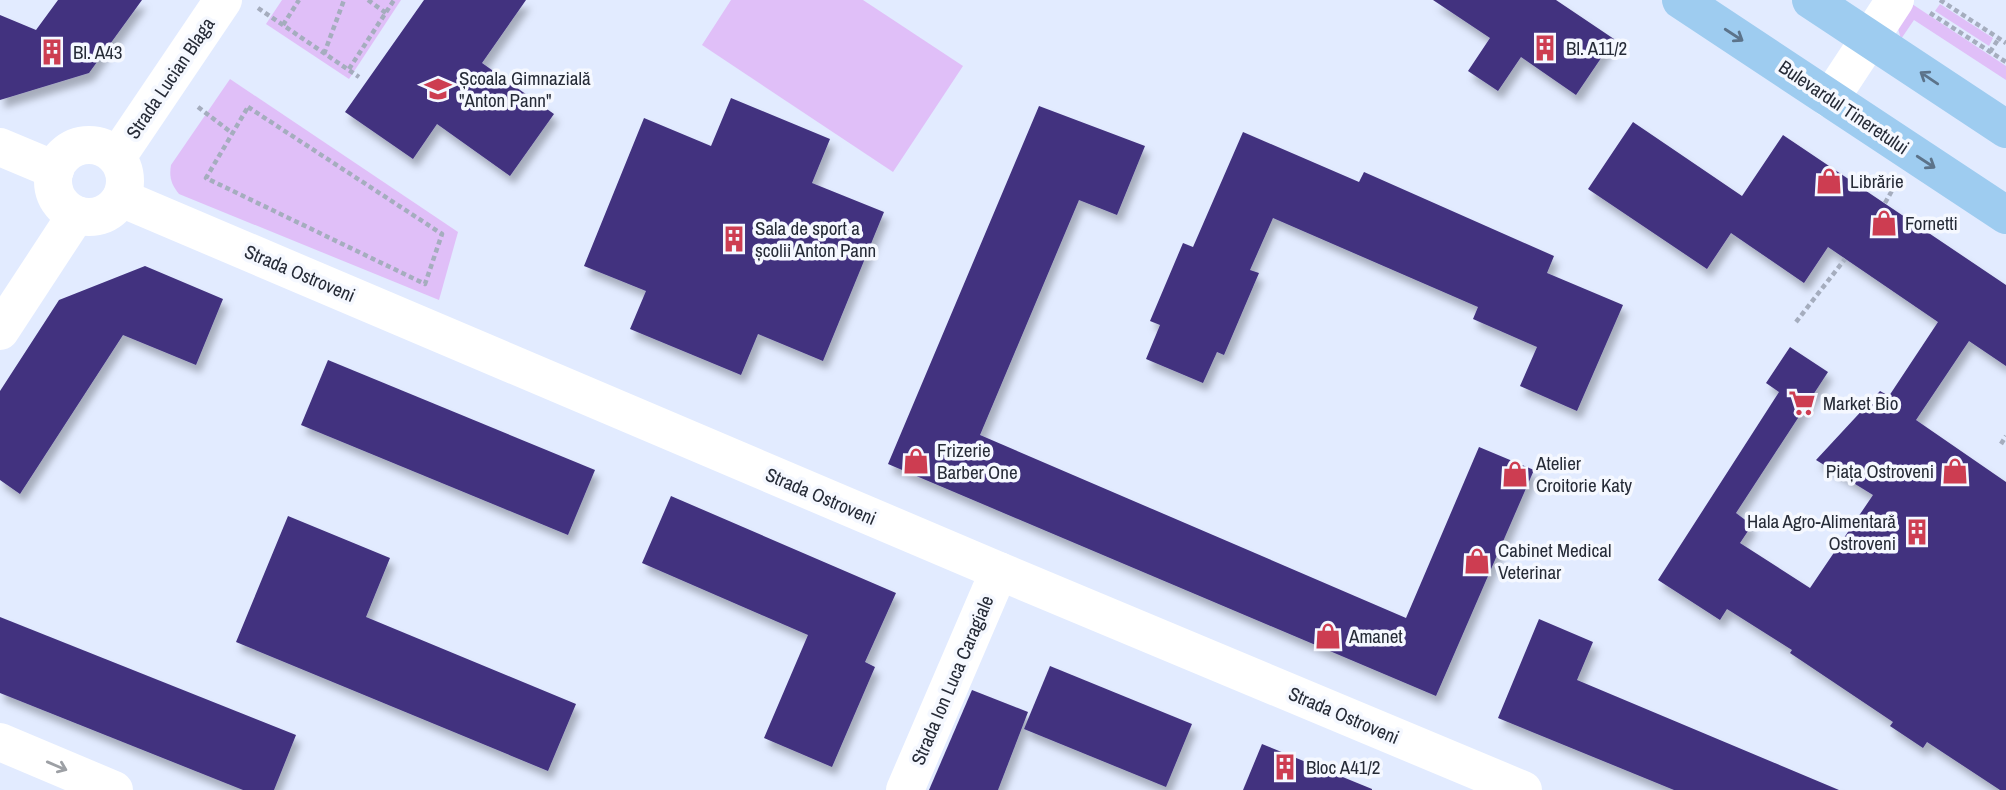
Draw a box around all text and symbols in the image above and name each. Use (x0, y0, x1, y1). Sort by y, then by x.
street label: Strada Lucian Blaga (120, 12, 220, 144)
one-way arrow (1724, 28, 1744, 42)
building icon: Bl. A11/2 (1530, 33, 1560, 63)
place label: Bl. A11/2 (1566, 35, 1627, 61)
building icon: Bl. A43 (37, 37, 67, 67)
place label: Bl. A43 (73, 39, 122, 65)
street label: Bulevardul Tineretului (1774, 54, 1914, 160)
place label: Școala Gimnazială "Anton Pann" (459, 65, 591, 113)
one-way arrow (1920, 71, 1939, 85)
school or university icon: Școala Gimnazială "Anton Pann" (423, 74, 453, 104)
one-way arrow (1915, 155, 1935, 169)
shop icon: Librărie (1814, 166, 1844, 196)
place label: Librărie (1850, 168, 1904, 194)
shop icon: Fornetti (1869, 208, 1899, 238)
place label: Fornetti (1905, 210, 1958, 236)
place label: Sala de sport a școlii Anton Pann (755, 215, 876, 263)
building icon: Sala de sport a școlii Anton Pann (719, 224, 749, 254)
street label: Strada Ostroveni (241, 238, 359, 308)
supermarket icon: Market Bio (1787, 388, 1817, 418)
place label: Market Bio (1823, 390, 1898, 416)
place label: Frizerie Barber One (937, 437, 1018, 485)
shop icon: Frizerie Barber One (901, 446, 931, 476)
place label: Atelier Croitorie Katy (1535, 450, 1632, 498)
shop icon: Piața Ostroveni (1940, 456, 1970, 486)
place label: Piața Ostroveni (1826, 458, 1934, 484)
shop icon: Atelier Croitorie Katy (1500, 459, 1530, 489)
street label: Strada Ostroveni (762, 461, 880, 531)
place label: Hala Agro-Alimentară Ostroveni (1747, 508, 1896, 556)
building icon: Hala Agro-Alimentară Ostroveni (1902, 517, 1932, 547)
place label: Cabinet Medical Veterinar (1498, 537, 1611, 585)
shop icon: Cabinet Medical Veterinar (1462, 546, 1492, 576)
street label: Strada Ion Luca Caragiale (904, 591, 1000, 769)
shop icon: Amanet (1313, 621, 1343, 651)
place label: Amanet (1348, 623, 1403, 649)
street label: Strada Ostroveni (1285, 680, 1403, 750)
building icon: Bloc A41/2 (1270, 752, 1300, 782)
place label: Bloc A41/2 (1306, 754, 1381, 780)
one-way arrow (46, 760, 67, 773)

